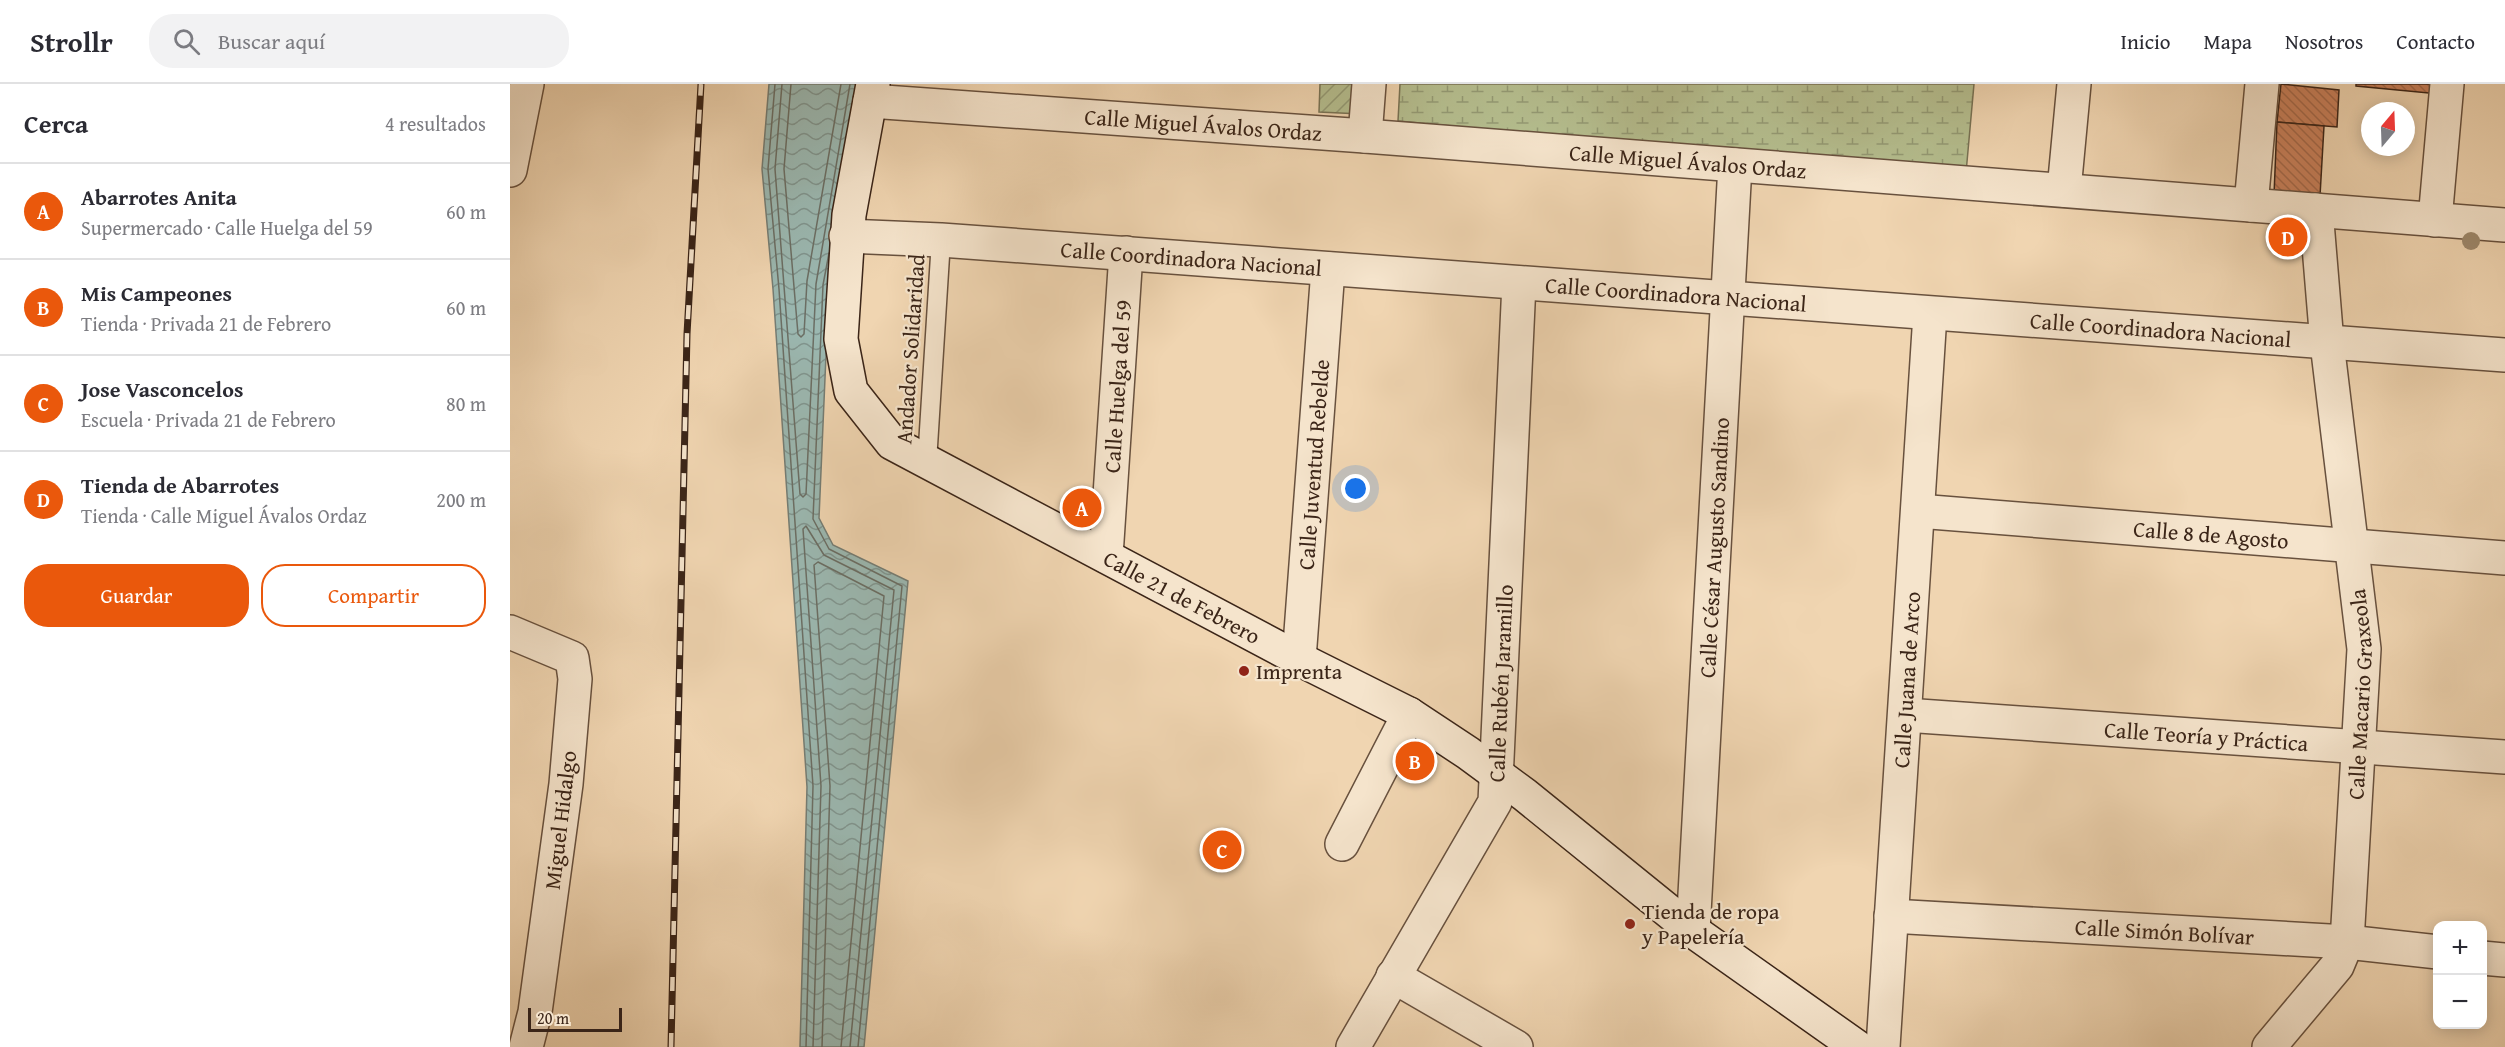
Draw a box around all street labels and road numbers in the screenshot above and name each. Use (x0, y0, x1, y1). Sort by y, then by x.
street label: Calle Miguel Ávalos Ordaz (1083, 100, 1323, 149)
street label: Calle Miguel Ávalos Ordaz (1568, 136, 1808, 186)
street label: Calle Coordinadora Nacional (1059, 233, 1323, 284)
street label: Andador Solidaridad (887, 253, 933, 445)
street label: Calle Coordinadora Nacional (1544, 268, 1808, 320)
street label: Calle Huelga del 59 (1096, 299, 1139, 474)
street label: Calle Coordinadora Nacional (2029, 304, 2292, 355)
street label: Calle Juventud Rebelde (1290, 358, 1337, 571)
street label: Calle César Augusto Sandino (1691, 416, 1737, 679)
street label: Calle 8 de Agosto (2132, 512, 2290, 557)
street label: Calle 21 de Febrero (1098, 542, 1266, 652)
street label: Calle Rubén Jaramillo (1480, 584, 1521, 783)
street label: Calle Macario Graxeola (2339, 587, 2380, 801)
street label: Calle Juana de Arco (1885, 590, 1928, 769)
street label: Calle Teoría y Práctica (2103, 713, 2310, 759)
street label: Miguel Hidalgo (536, 749, 584, 891)
street label: Calle Simón Bolívar (2074, 911, 2255, 953)

